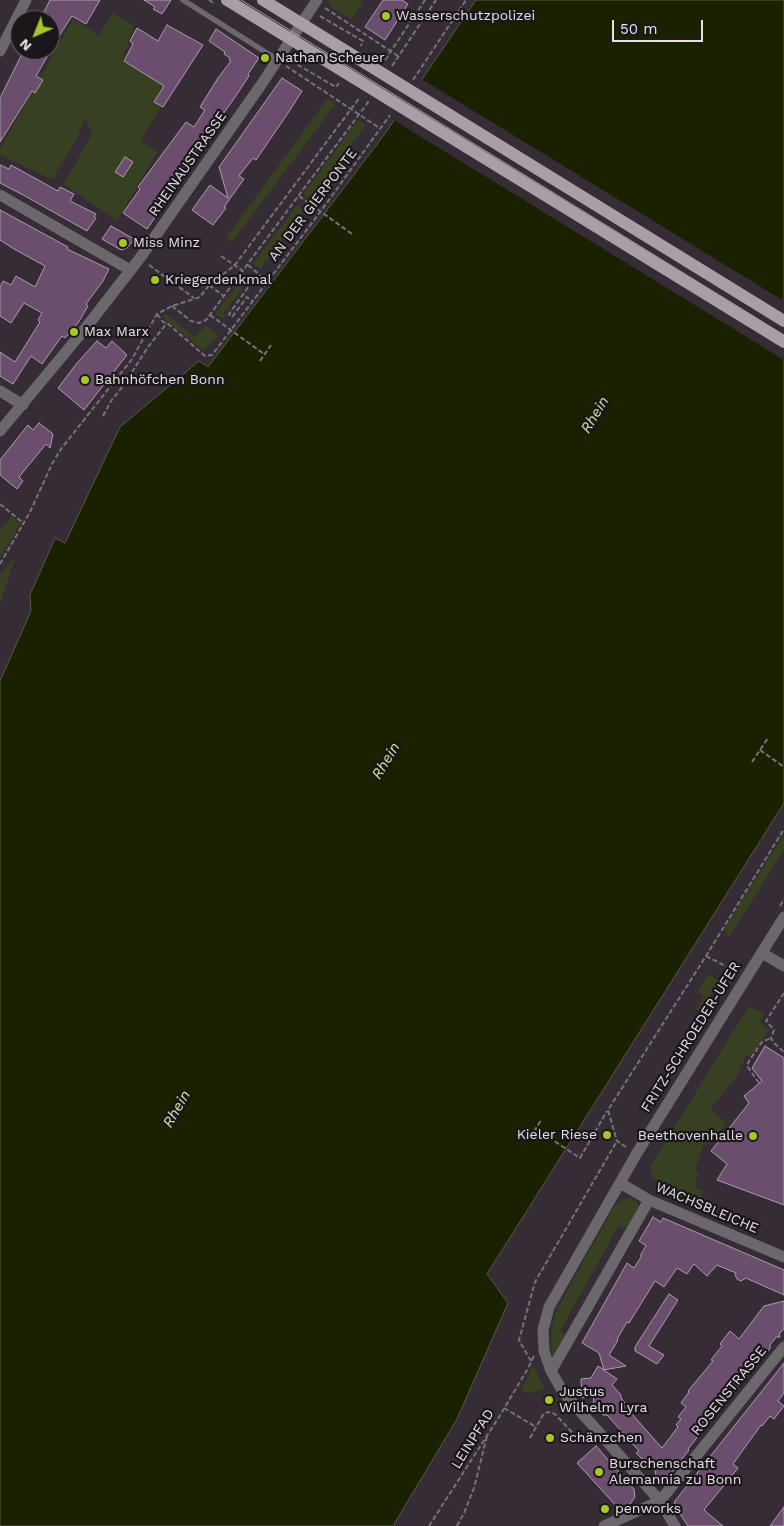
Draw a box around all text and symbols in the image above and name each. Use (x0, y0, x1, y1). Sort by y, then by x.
place label: Wasserschutzpolizei (396, 8, 535, 24)
north arrow (10, 10, 60, 60)
marker: Wasserschutzpolizei (380, 10, 392, 22)
scale bar (614, 10, 705, 42)
text: 50 m (620, 20, 657, 38)
text: N (16, 36, 35, 54)
place label: Nathan Scheuer (275, 50, 385, 66)
marker: Nathan Scheuer (259, 52, 271, 64)
street label: RHEINAUSTRASSE (146, 108, 230, 220)
street label: AN DER GIERPONTE (265, 145, 361, 265)
place label: Miss Minz (133, 235, 200, 251)
marker: Miss Minz (117, 237, 129, 249)
place label: Kriegerdenkmal (165, 272, 272, 288)
marker: Kriegerdenkmal (149, 274, 161, 286)
place label: Max Marx (84, 324, 149, 340)
marker: Max Marx (68, 326, 80, 338)
place label: Bahnhöfchen Bonn (95, 372, 225, 388)
marker: Bahnhöfchen Bonn (79, 374, 91, 386)
water label: Rhein (577, 393, 613, 437)
water label: Rhein (368, 739, 404, 783)
street label: FRITZ-SCHROEDER-UFER (638, 959, 744, 1115)
water label: Rhein (159, 1087, 195, 1131)
place label: Kieler Riese (517, 1127, 597, 1143)
place label: Beethovenhalle (638, 1128, 743, 1144)
marker: Kieler Riese (601, 1129, 613, 1141)
marker: Beethovenhalle (747, 1130, 759, 1142)
street label: WACHSBLEICHE (653, 1179, 761, 1237)
street label: ROSENSTRASSE (688, 1343, 770, 1439)
place label: Justus Wilhelm Lyra (559, 1384, 647, 1416)
marker: Justus Wilhelm Lyra (543, 1394, 555, 1406)
street label: LEINPFAD (448, 1406, 498, 1472)
place label: Schänzchen (560, 1430, 643, 1446)
marker: Schänzchen (544, 1432, 556, 1444)
place label: Burschenschaft Alemannia zu Bonn (609, 1456, 741, 1488)
marker: Burschenschaft Alemannia zu Bonn (593, 1466, 605, 1478)
place label: penworks (615, 1501, 681, 1517)
marker: penworks (599, 1503, 611, 1515)

